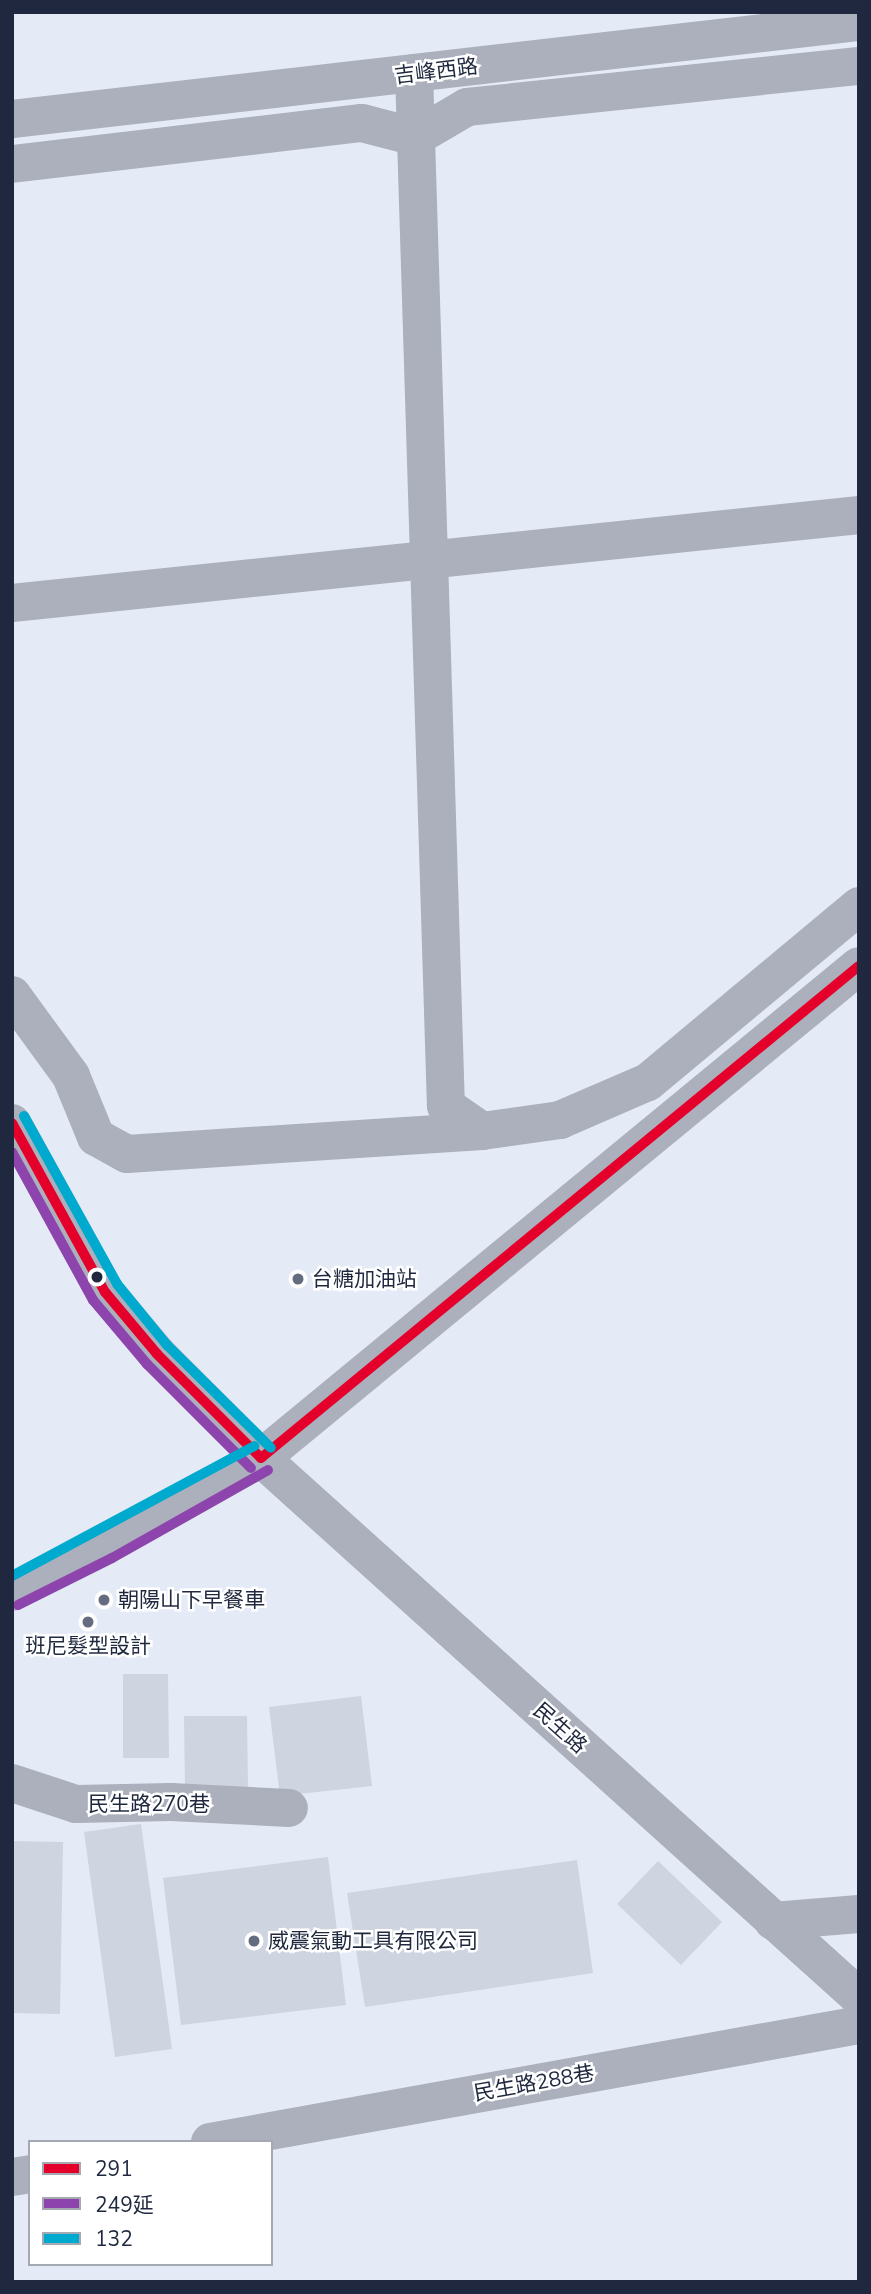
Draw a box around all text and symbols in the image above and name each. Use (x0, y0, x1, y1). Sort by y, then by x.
street label: 吉峰西路 (393, 53, 479, 89)
place label: 台糖加油站 (312, 1266, 417, 1292)
unlabelled marker (90, 1270, 104, 1284)
marker: 台糖加油站 (290, 1271, 306, 1287)
place label: 朝陽山下早餐車 (118, 1587, 265, 1613)
marker: 朝陽山下早餐車 (96, 1592, 112, 1608)
marker: 班尼髮型設計 (80, 1614, 96, 1630)
place label: 班尼髮型設計 (25, 1633, 151, 1659)
street label: 民生路 (528, 1698, 592, 1758)
street label: 民生路270巷 (88, 1791, 210, 1817)
place label: 威震氣動工具有限公司 (268, 1928, 478, 1954)
marker: 威震氣動工具有限公司 (246, 1933, 262, 1949)
street label: 民生路288巷 (472, 2060, 596, 2106)
legend (28, 2140, 273, 2266)
text: 291 (95, 2155, 133, 2183)
text: 249延 (95, 2191, 154, 2219)
text: 132 (95, 2225, 133, 2253)

